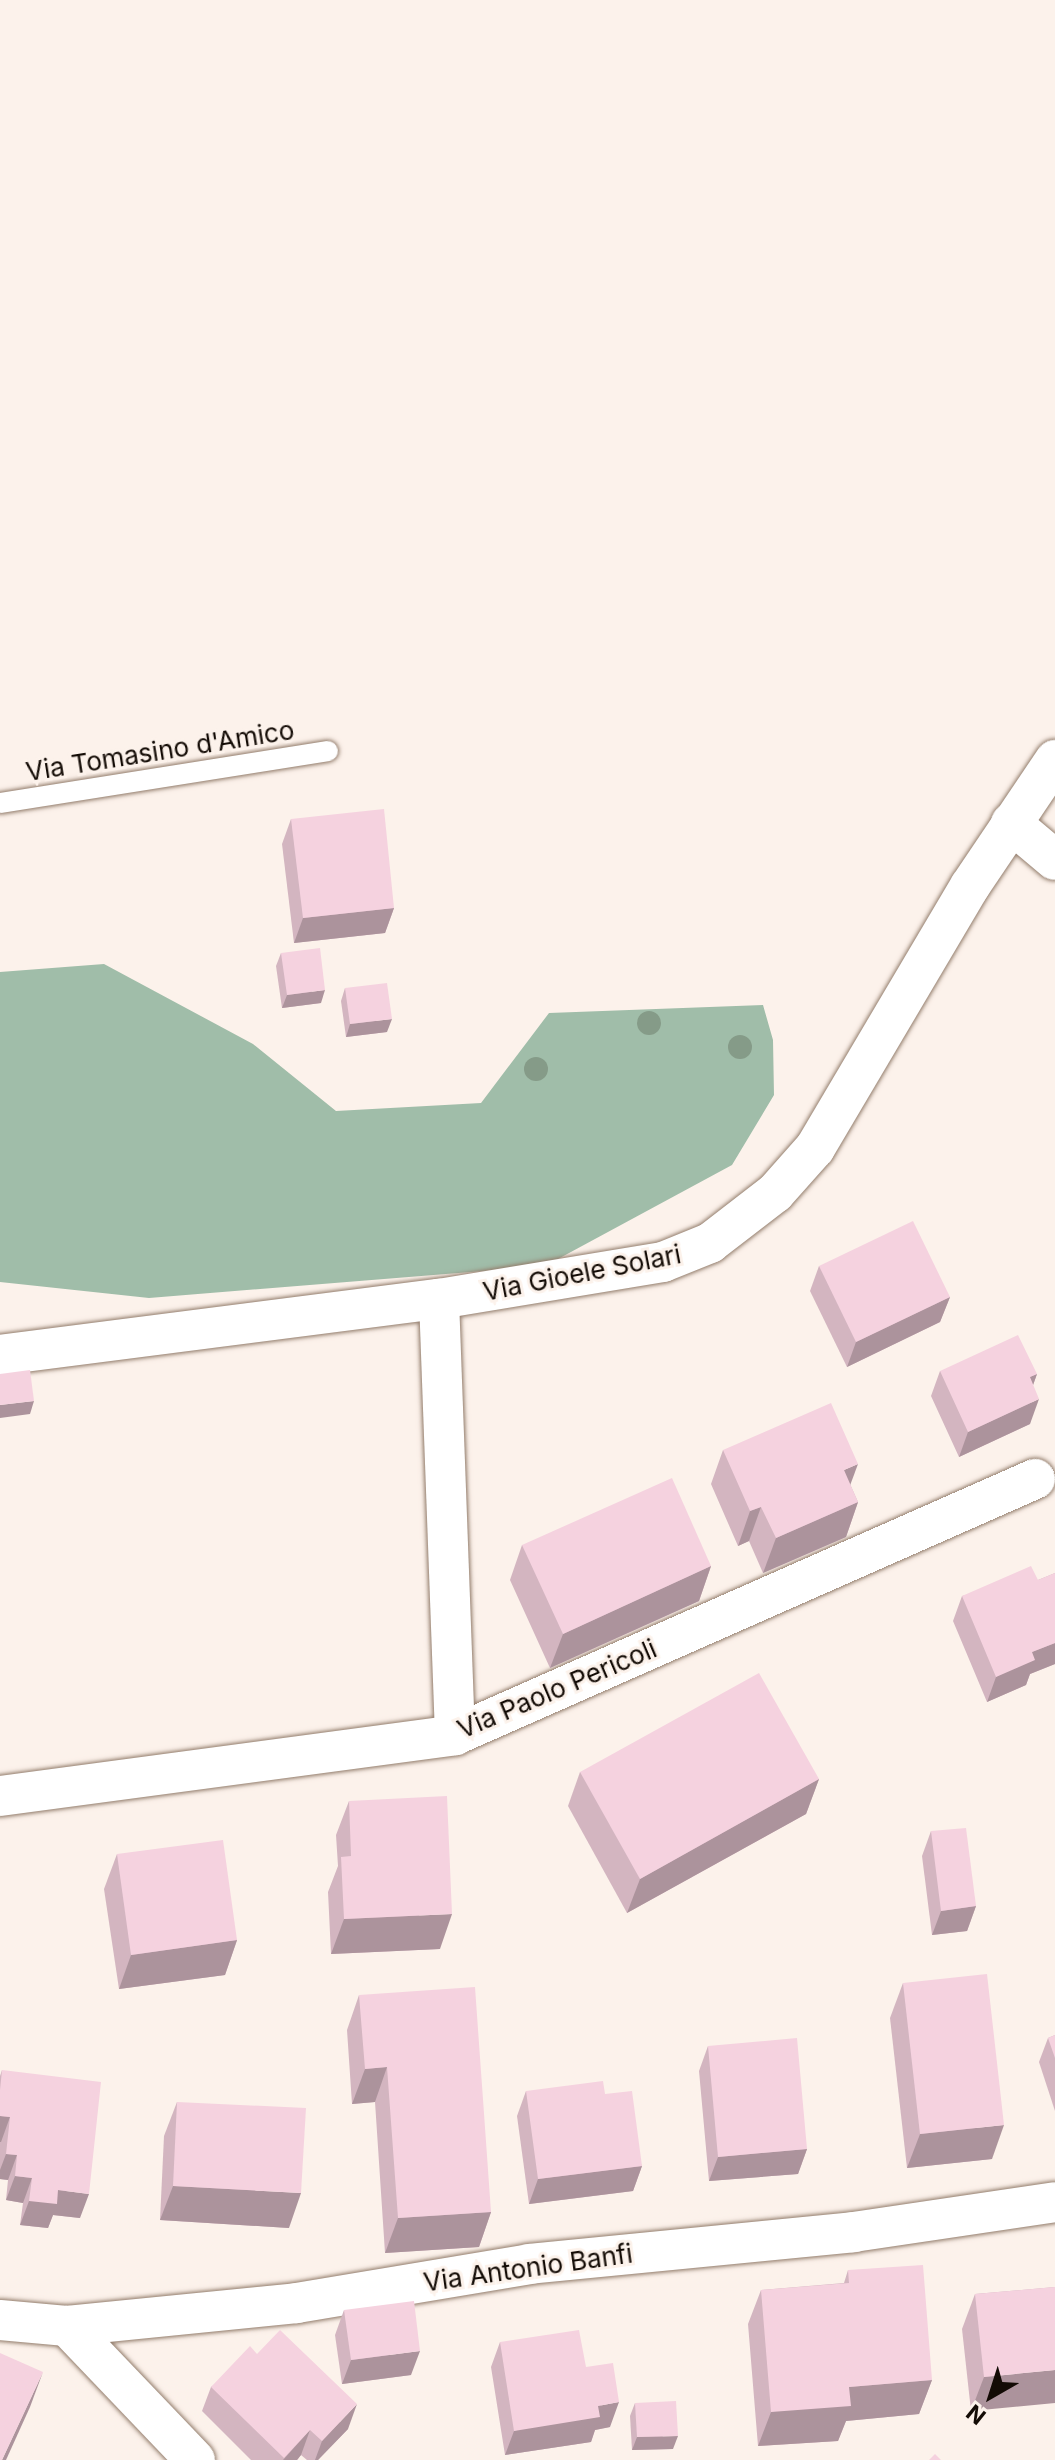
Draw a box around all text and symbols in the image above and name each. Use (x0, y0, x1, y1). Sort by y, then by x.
street label: Via Tomasino d'Amico (24, 714, 296, 788)
street label: Via Gioele Solari (480, 1239, 684, 1307)
street label: Via Paolo Pericoli (453, 1633, 661, 1745)
street label: Via Antonio Banfi (421, 2238, 635, 2298)
north arrow (951, 2356, 1031, 2436)
text: N (961, 2399, 991, 2430)

